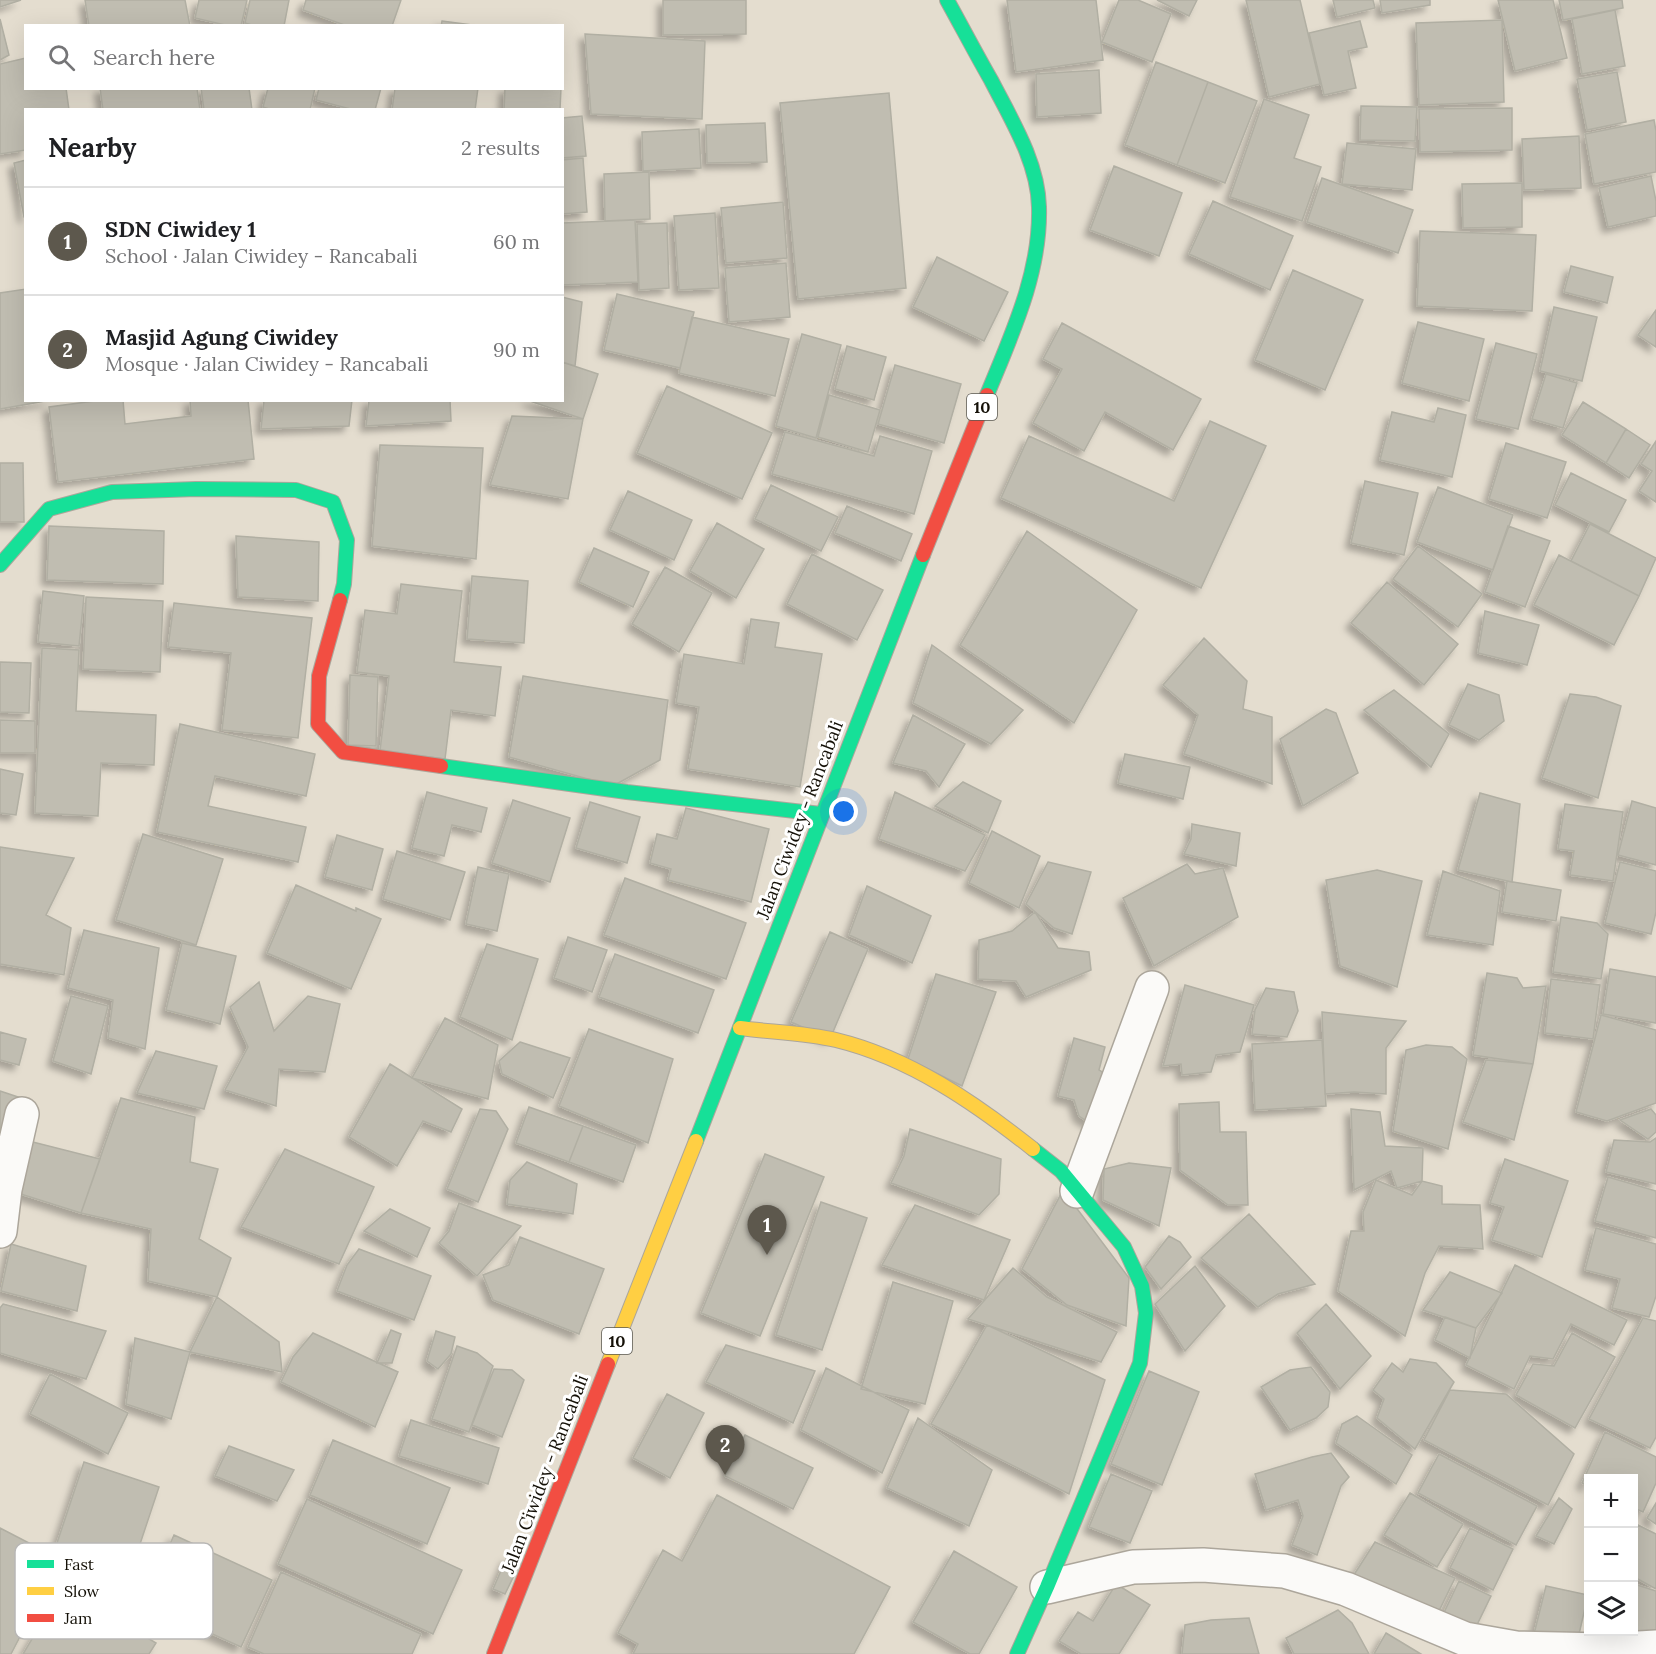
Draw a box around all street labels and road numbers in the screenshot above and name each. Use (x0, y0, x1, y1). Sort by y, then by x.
road number: 10 (967, 394, 997, 420)
street label: Jalan Ciwidey - Rancabali (751, 717, 848, 923)
road number: 10 (602, 1328, 632, 1354)
street label: Jalan Ciwidey - Rancabali (496, 1371, 593, 1577)

